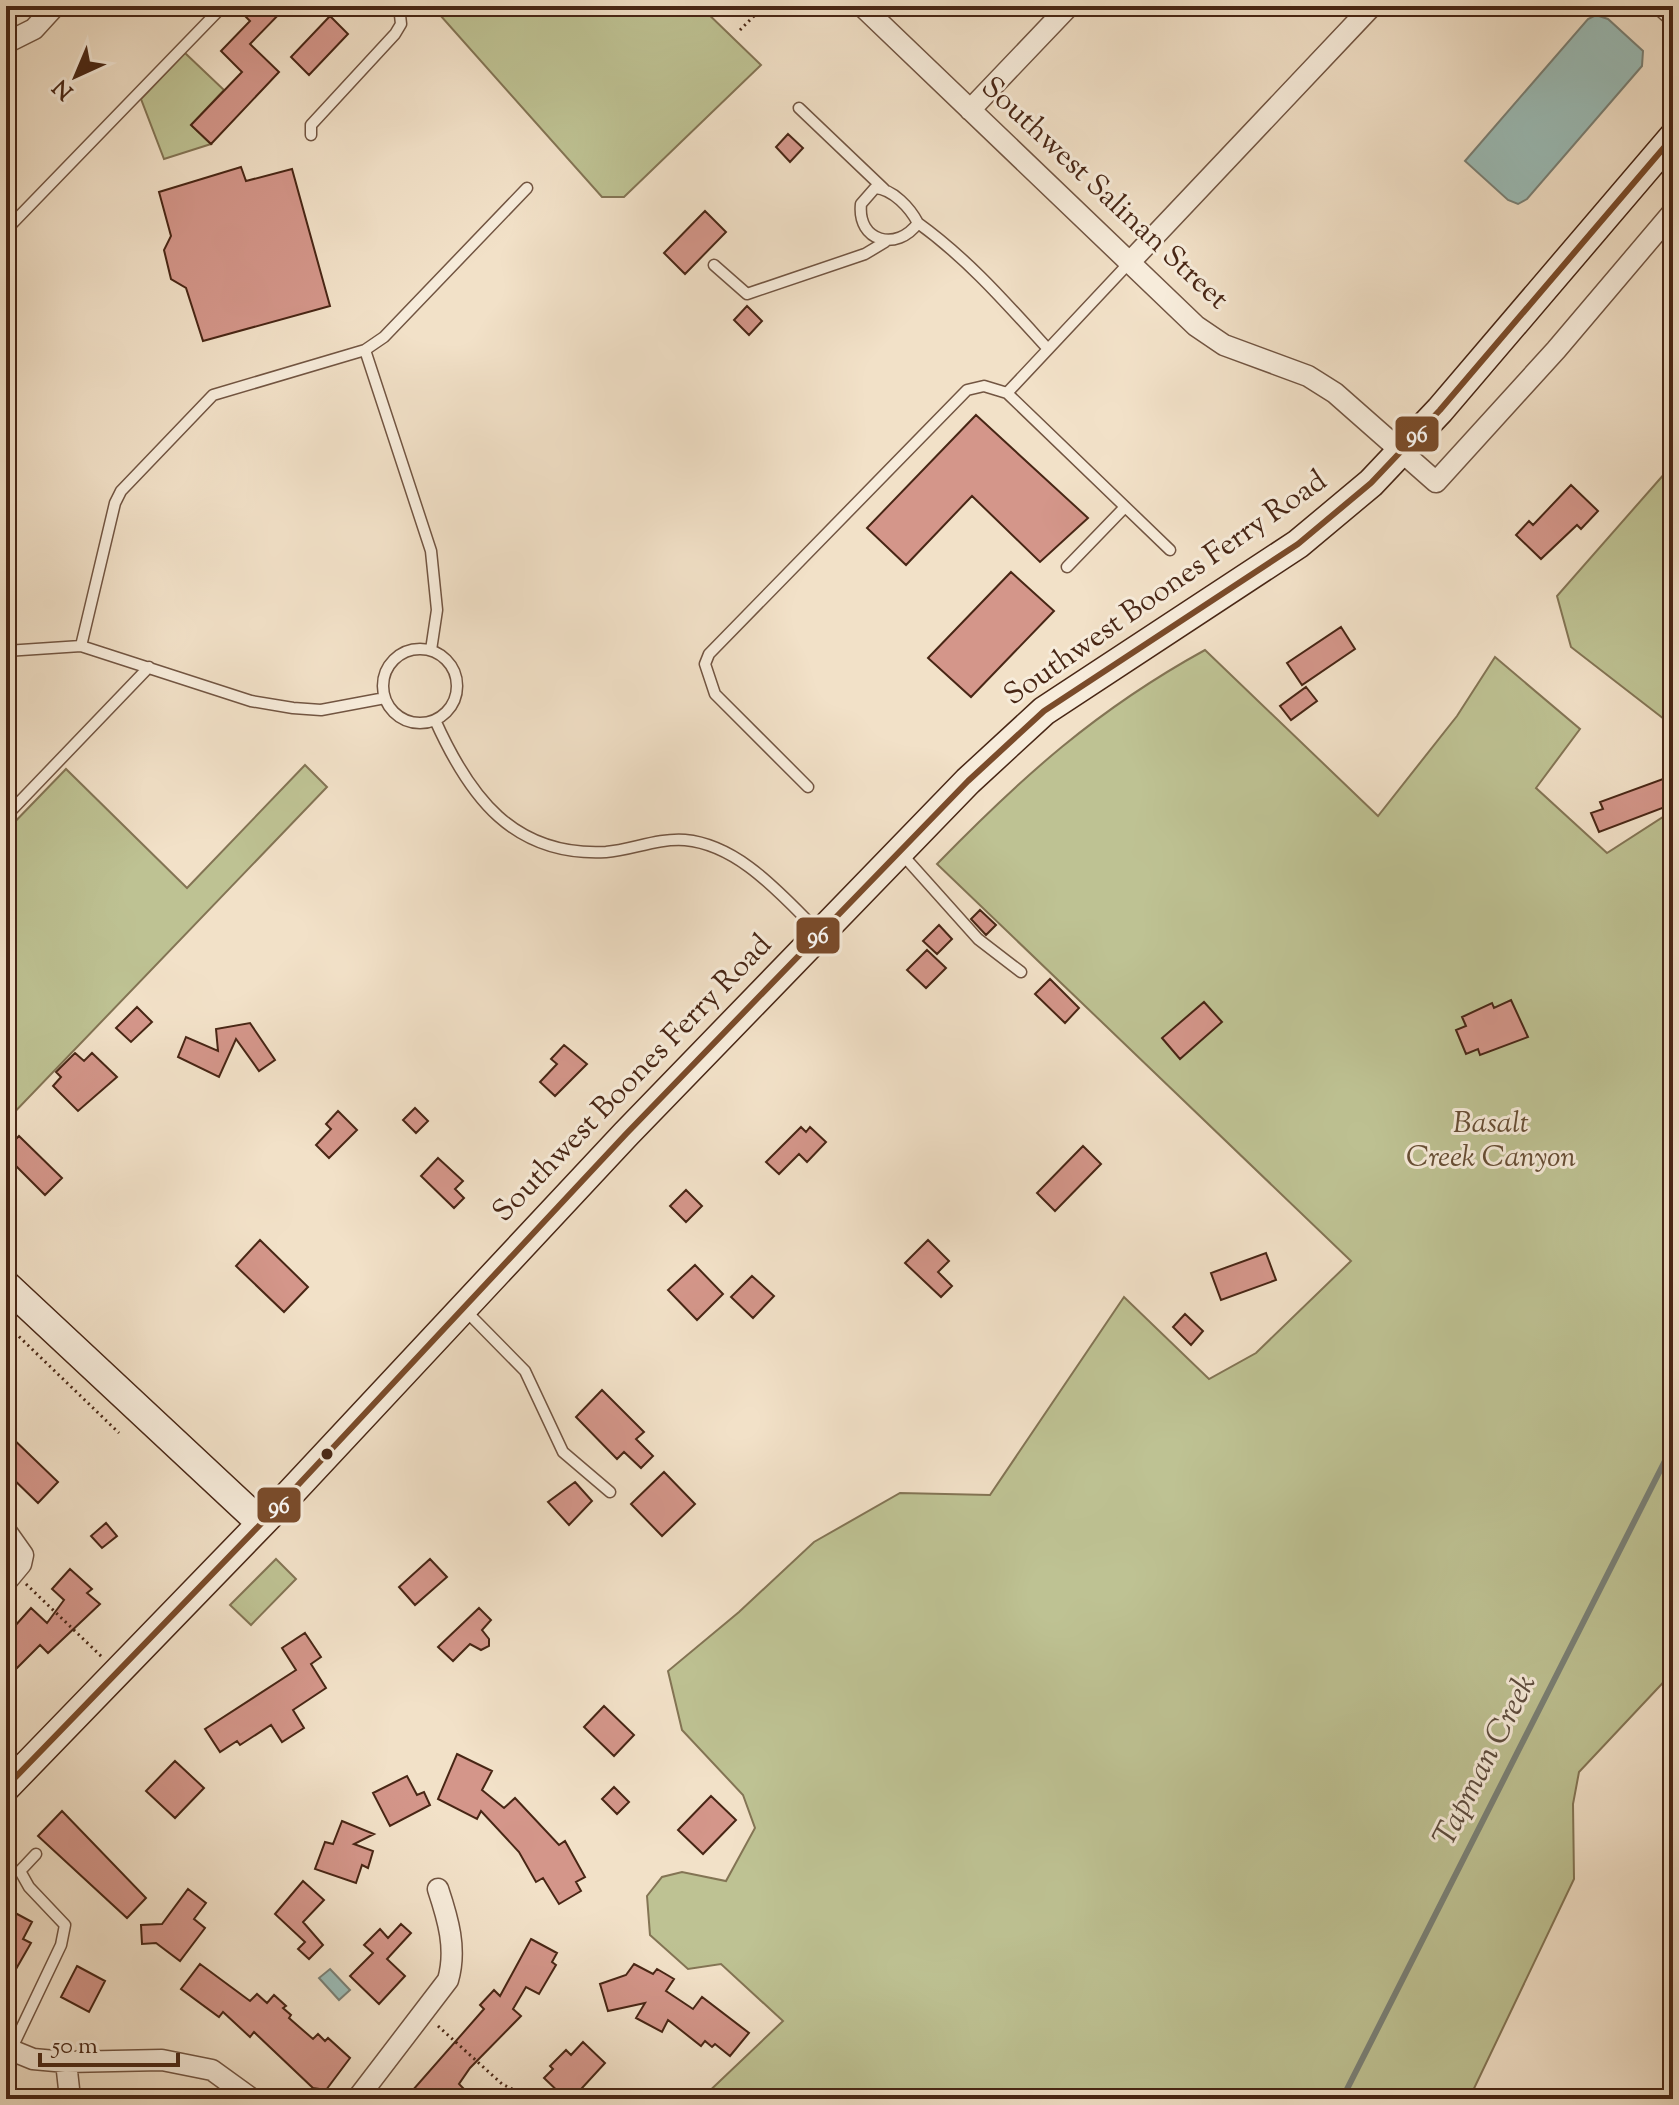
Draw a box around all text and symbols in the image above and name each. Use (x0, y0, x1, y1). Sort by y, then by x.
north arrow (36, 36, 116, 116)
street label: Southwest Salinan Street (971, 67, 1237, 321)
text: N (46, 70, 82, 106)
line badge: 96 (1394, 415, 1440, 453)
text: 96 (1406, 421, 1428, 453)
street label: Southwest Boones Ferry Road (996, 461, 1336, 717)
line badge: 96 (795, 916, 841, 955)
text: 96 (807, 922, 829, 954)
street label: Southwest Boones Ferry Road (484, 925, 783, 1233)
park label: Basalt Creek Canyon (1406, 1103, 1576, 1180)
unlabelled marker (319, 1446, 335, 1462)
line badge: 96 (256, 1486, 302, 1524)
text: 96 (268, 1492, 290, 1524)
water label: Tapman Creek (1423, 1667, 1549, 1855)
scale bar (40, 2017, 178, 2067)
text: 50 m (50, 2030, 98, 2064)

